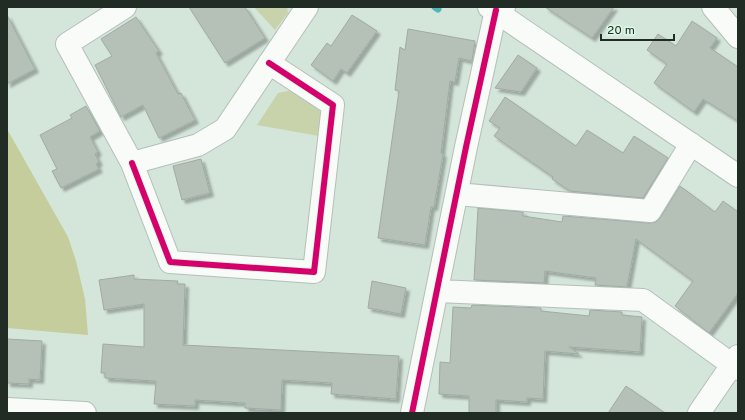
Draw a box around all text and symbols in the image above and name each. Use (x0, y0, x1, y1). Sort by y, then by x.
scale bar (601, 16, 674, 42)
text: 20 m (607, 23, 635, 39)

